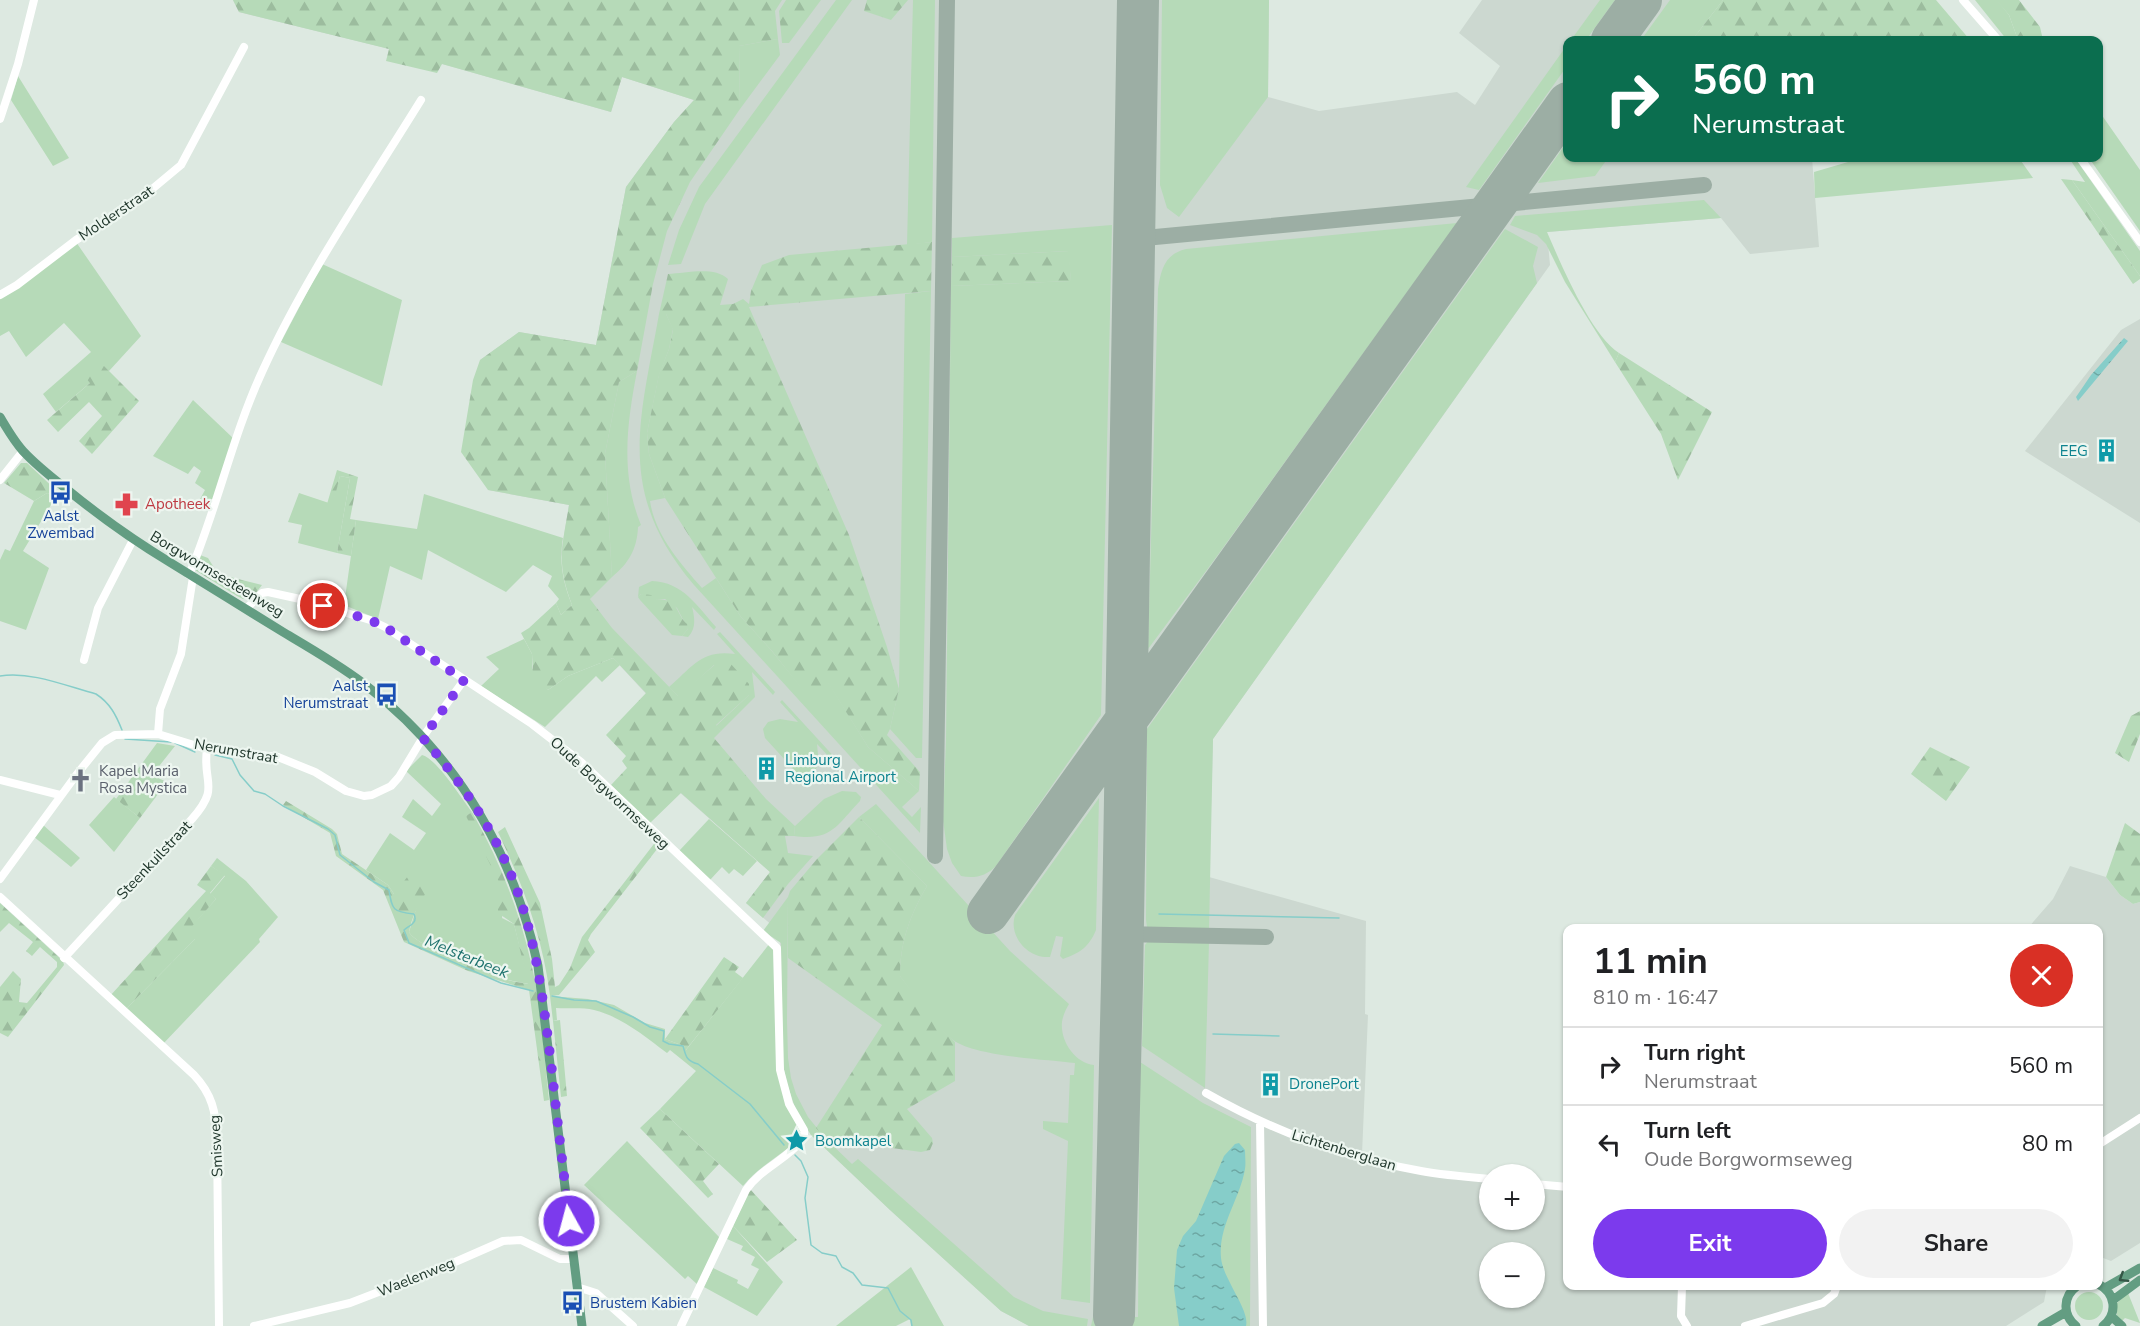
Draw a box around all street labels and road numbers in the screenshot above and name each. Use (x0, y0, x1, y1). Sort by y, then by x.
street label: Molderstraat (75, 180, 158, 245)
street label: Borgwormsesteenweg (146, 526, 288, 622)
street label: Oude Borgwormseweg (546, 732, 674, 854)
street label: Nerumstraat (193, 734, 280, 768)
street label: Steenkuilstraat (112, 816, 196, 904)
street label: Smisweg (204, 1115, 228, 1177)
street label: Lichtenberglaan (1289, 1125, 1399, 1175)
street label: Waelenweg (374, 1252, 458, 1302)

